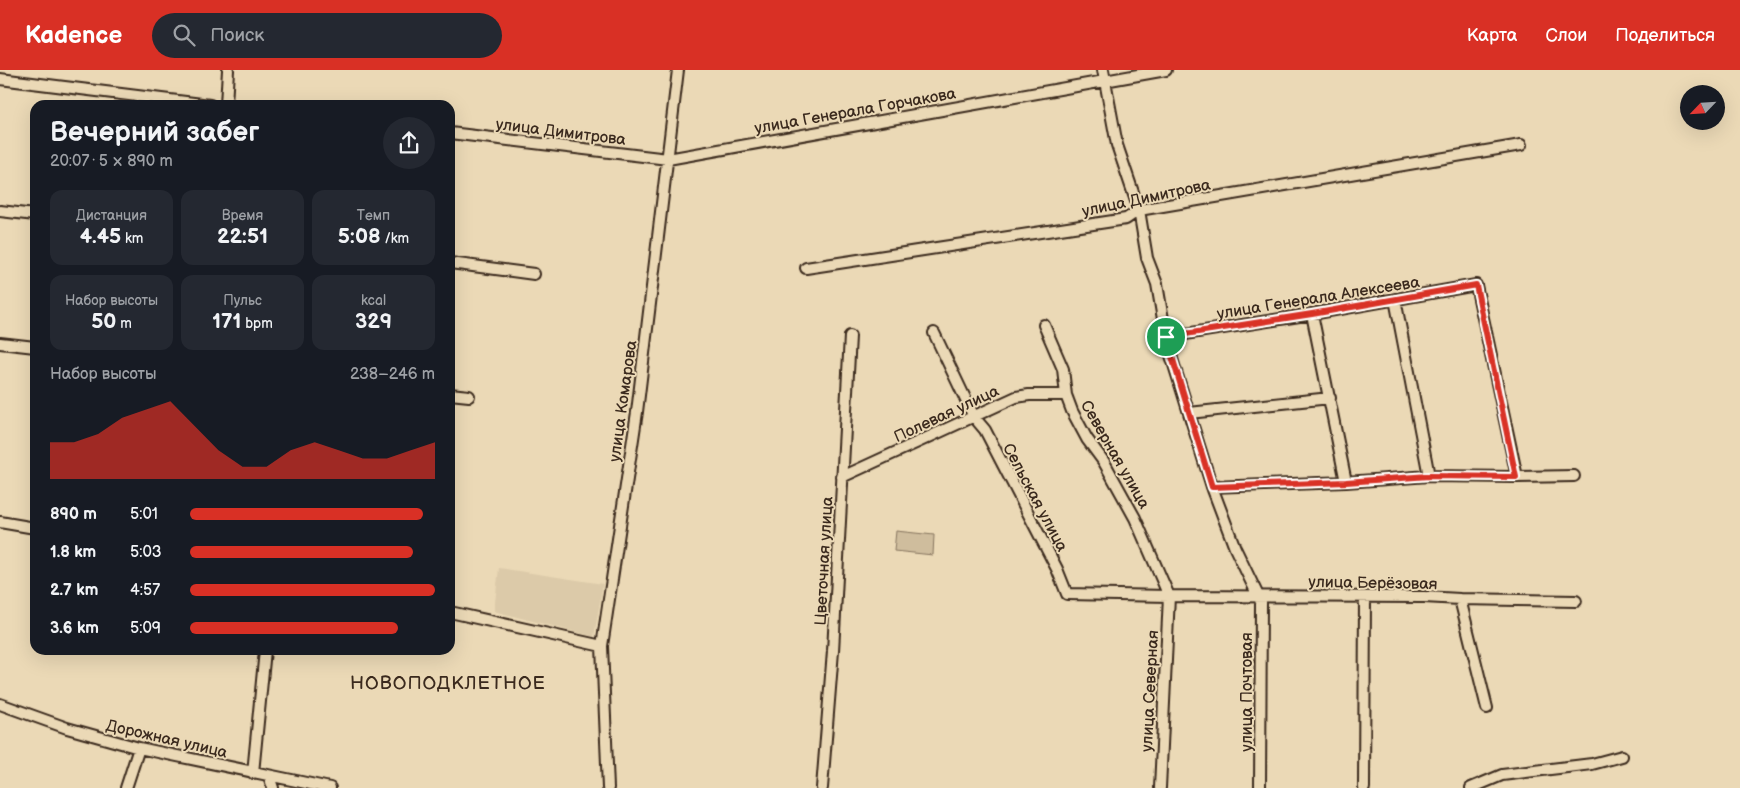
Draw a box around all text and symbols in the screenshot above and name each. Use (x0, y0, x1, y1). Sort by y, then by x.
search box (152, 13, 502, 58)
text: Kadence (25, 21, 122, 50)
icon: search (170, 21, 198, 49)
text: Поиск (210, 24, 264, 47)
text: Карта (1467, 25, 1517, 46)
text: Слои (1545, 25, 1587, 46)
text: Поделиться (1615, 25, 1715, 46)
street label: улица Генерала Горчакова (753, 84, 958, 139)
north arrow (1680, 85, 1725, 130)
map controls (1680, 85, 1725, 130)
street label: улица Димитрова (495, 115, 628, 150)
text: Вечерний забег (50, 116, 259, 149)
button: share (383, 117, 435, 169)
text: 20:07 · 5 × 890 m (50, 152, 173, 171)
street label: улица Димитрова (1080, 175, 1213, 221)
text: Дистанция (76, 207, 147, 224)
text: Время (222, 207, 263, 224)
text: Темп (357, 207, 390, 224)
text: 4.45 (80, 224, 121, 249)
text: 22:51 (217, 224, 268, 249)
text: 5:08 (338, 224, 381, 249)
text: km (121, 230, 143, 247)
text: /km (381, 230, 409, 247)
street label: улица Генерала Алексеева (1215, 273, 1422, 324)
text: Набор высоты (65, 292, 158, 309)
text: Пульс (223, 292, 262, 309)
text: kcal (361, 292, 386, 309)
text: 50 (91, 309, 116, 334)
text: 171 (212, 309, 241, 334)
text: 329 (355, 309, 392, 334)
text: m (116, 315, 132, 332)
text: bpm (241, 315, 273, 332)
pin (1145, 316, 1187, 358)
icon: arrive (1152, 323, 1180, 351)
street label: улица Комарова (606, 339, 641, 463)
text: Набор высоты (50, 365, 157, 384)
text: 238–246 m (350, 365, 435, 384)
street label: Полевая улица (891, 382, 1003, 447)
street label: Северная улица (1076, 397, 1154, 513)
street label: Сельская улица (998, 440, 1071, 556)
street label: Цветочная улица (812, 495, 837, 626)
text: 890 m (50, 505, 97, 524)
text: 5:01 (130, 505, 158, 524)
text: 1.8 km (50, 543, 96, 562)
text: 5:03 (130, 543, 162, 562)
street label: улица Берёзовая (1308, 573, 1438, 594)
text: 2.7 km (50, 581, 98, 600)
text: 4:57 (130, 581, 160, 600)
text: 3.6 km (50, 619, 99, 638)
text: 5:09 (130, 619, 161, 638)
street label: улица Северная (1138, 630, 1163, 753)
street label: улица Почтовая (1238, 632, 1257, 752)
district label: НОВОПОДКЛЕТНОЕ (350, 672, 546, 695)
street label: Дорожная улица (104, 716, 230, 763)

